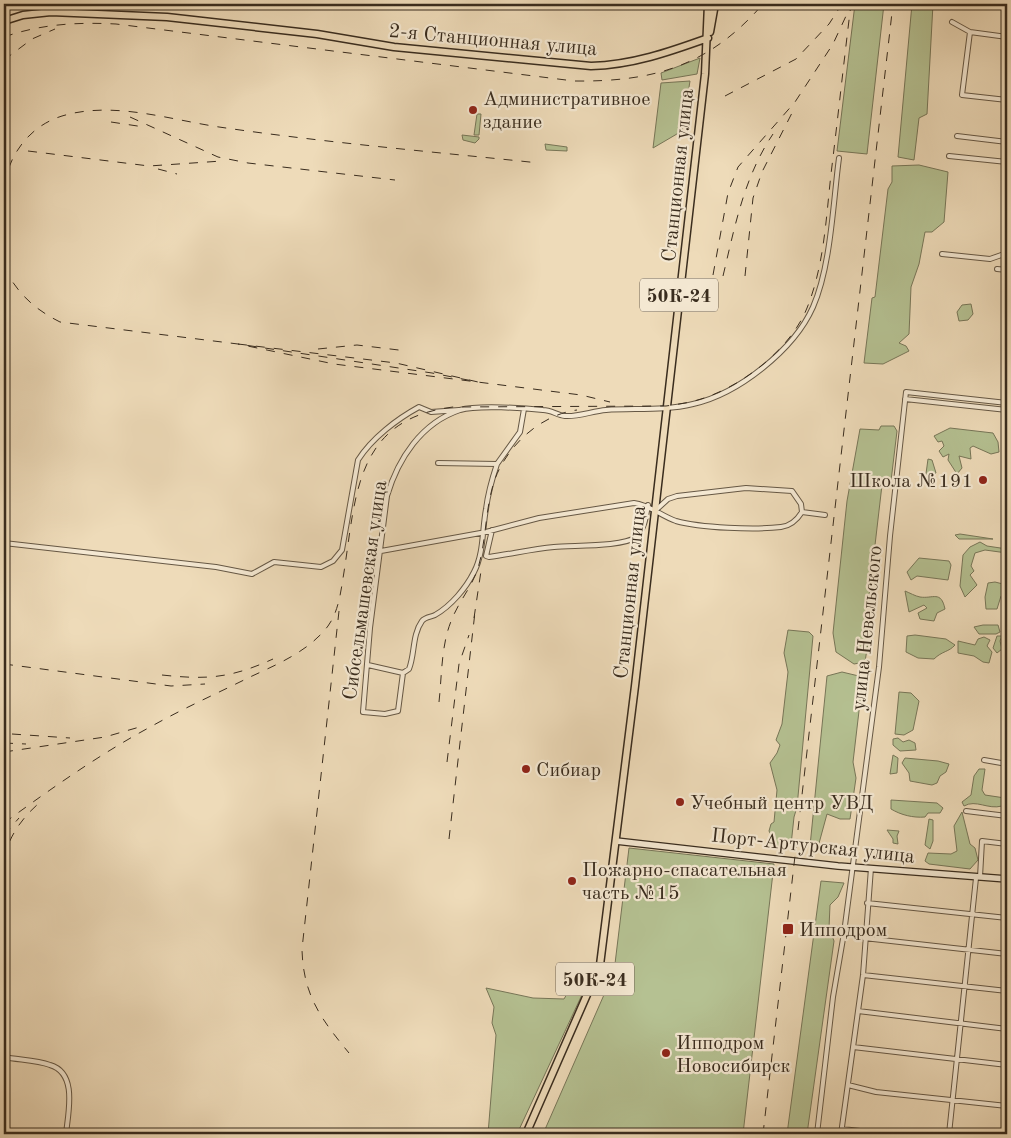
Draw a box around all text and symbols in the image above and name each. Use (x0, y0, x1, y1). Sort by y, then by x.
street label: 2-я Станционная улица (388, 22, 598, 60)
street label: Станционная улица (660, 87, 698, 263)
place label: Административное здание (483, 90, 650, 133)
marker: Административное здание (467, 104, 479, 116)
road number: 50К-24 (640, 278, 718, 312)
place label: Школа №191 (849, 472, 973, 492)
marker: Школа №191 (977, 474, 989, 486)
street label: Сибсельмашевская улица (341, 479, 391, 701)
street label: Станционная улица (612, 504, 650, 680)
street label: улица Невельского (849, 545, 887, 712)
place label: Сибиар (536, 761, 601, 781)
marker: Сибиар (520, 763, 532, 775)
place label: Учебный центр УВД (690, 794, 874, 814)
marker: Учебный центр УВД (674, 796, 686, 808)
street label: Порт-Артурская улица (710, 826, 916, 868)
place label: Пожарно-спасательная часть №15 (582, 861, 787, 904)
marker: Пожарно-спасательная часть №15 (566, 875, 578, 887)
place label: Ипподром (799, 921, 887, 941)
marker: Ипподром (781, 922, 795, 936)
road number: 50К-24 (556, 962, 634, 996)
place label: Ипподром Новосибирск (676, 1034, 790, 1077)
marker: Ипподром Новосибирск (660, 1047, 672, 1059)

